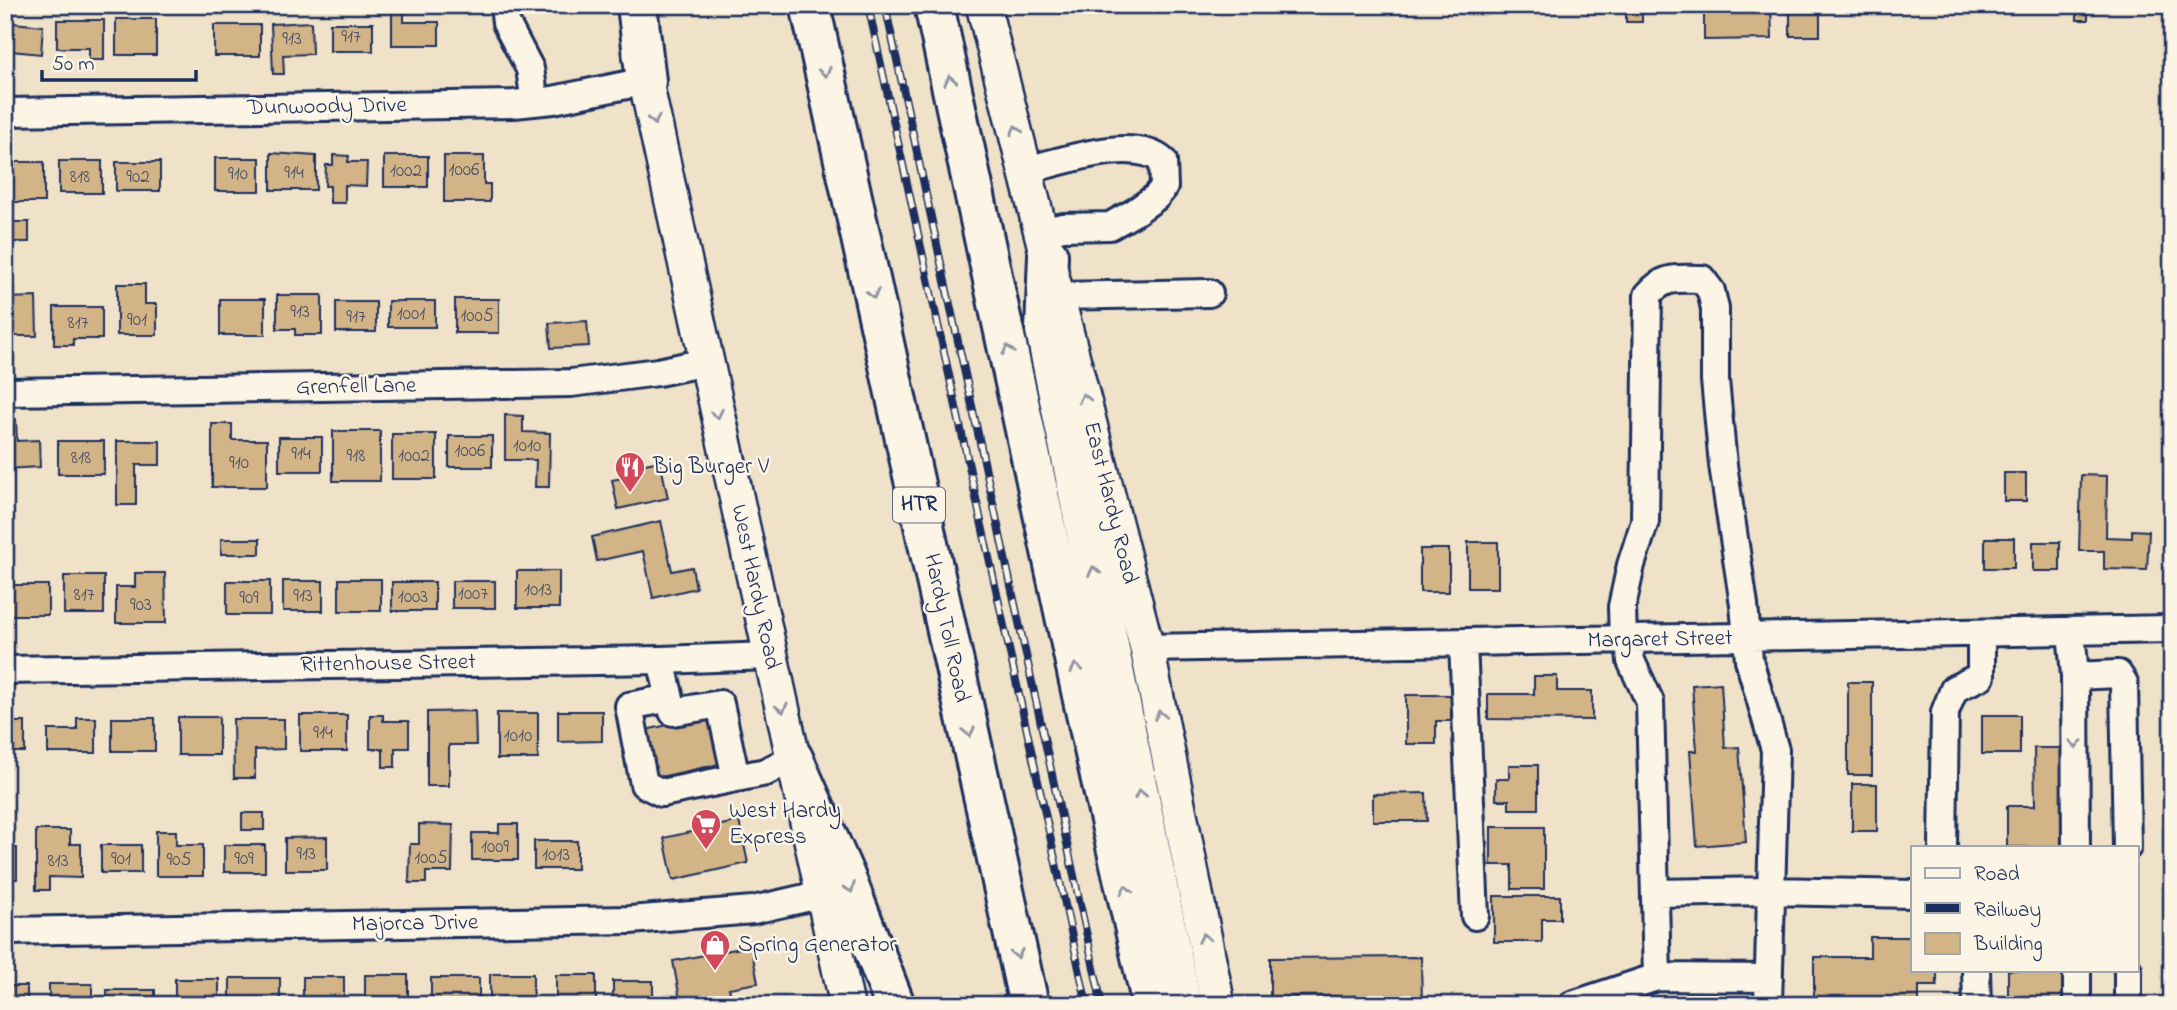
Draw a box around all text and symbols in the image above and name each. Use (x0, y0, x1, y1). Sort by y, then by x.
house number: 917 (341, 24, 361, 51)
house number: 913 (282, 26, 302, 53)
scale bar (42, 38, 196, 82)
text: 50 m (52, 50, 95, 80)
one-way arrow (816, 66, 831, 78)
one-way arrow (943, 74, 958, 86)
street label: Dunwoody Drive (246, 89, 408, 127)
one-way arrow (646, 114, 661, 126)
one-way arrow (1009, 125, 1024, 137)
house number: 1006 (449, 157, 479, 184)
house number: 1002 (390, 158, 422, 185)
house number: 914 (284, 160, 304, 187)
house number: 910 (228, 161, 248, 188)
house number: 818 (70, 164, 90, 191)
house number: 902 (126, 164, 150, 191)
one-way arrow (865, 288, 880, 300)
house number: 913 (290, 299, 310, 326)
house number: 1001 (397, 301, 425, 328)
house number: 1005 (460, 303, 494, 330)
house number: 917 (346, 304, 366, 331)
house number: 901 (127, 307, 147, 334)
house number: 817 (68, 310, 89, 337)
one-way arrow (1002, 344, 1016, 356)
street label: Grenfell Lane (296, 369, 417, 405)
one-way arrow (1078, 392, 1092, 404)
one-way arrow (709, 408, 724, 420)
street label: East Hardy Road (1072, 418, 1146, 588)
house number: 1010 (513, 433, 541, 460)
house number: 1006 (455, 438, 485, 465)
house number: 914 (291, 441, 311, 468)
house number: 918 (347, 443, 365, 470)
house number: 1002 (398, 443, 430, 470)
house number: 818 (71, 445, 91, 472)
house number: 910 (229, 450, 249, 477)
restaurant icon: Big Burger V (613, 450, 647, 494)
place label: Big Burger V (652, 451, 769, 485)
road number: HTR (893, 488, 945, 522)
street label: West Hardy Road (719, 502, 789, 673)
street label: Hardy Toll Road (912, 551, 978, 706)
one-way arrow (1087, 565, 1102, 577)
house number: 1013 (524, 577, 552, 604)
house number: 1007 (458, 581, 488, 608)
house number: 817 (74, 582, 95, 609)
house number: 913 (293, 583, 313, 610)
house number: 1003 (398, 584, 428, 611)
house number: 909 (239, 585, 259, 612)
house number: 903 (130, 592, 152, 619)
street label: Margaret Street (1587, 622, 1733, 659)
street label: Rittenhouse Street (300, 646, 476, 682)
one-way arrow (1070, 662, 1085, 674)
one-way arrow (774, 702, 788, 714)
one-way arrow (1154, 709, 1169, 721)
house number: 914 (313, 720, 333, 747)
house number: 1010 (504, 723, 532, 750)
one-way arrow (960, 726, 975, 738)
one-way arrow (2068, 740, 2084, 750)
one-way arrow (1133, 788, 1148, 800)
place label: West Hardy Express (729, 795, 841, 854)
supermarket icon: West Hardy Express (689, 807, 723, 851)
house number: 1009 (481, 834, 509, 861)
house number: 913 (296, 841, 316, 868)
house number: 1013 (542, 842, 570, 869)
house number: 1005 (414, 845, 448, 872)
house number: 901 (111, 846, 131, 873)
house number: 909 (234, 846, 254, 873)
legend (1911, 846, 2138, 972)
house number: 905 (167, 847, 192, 874)
house number: 813 (47, 848, 69, 875)
text: Road (1974, 860, 2020, 890)
one-way arrow (842, 881, 856, 894)
one-way arrow (1120, 884, 1134, 896)
text: Railway (1974, 896, 2041, 928)
street label: Majorca Drive (351, 906, 479, 942)
shop icon: Spring Generator (698, 928, 732, 972)
place label: Spring Generator (738, 929, 898, 963)
text: Building (1973, 930, 2043, 962)
one-way arrow (1197, 932, 1212, 944)
one-way arrow (1009, 948, 1024, 960)

